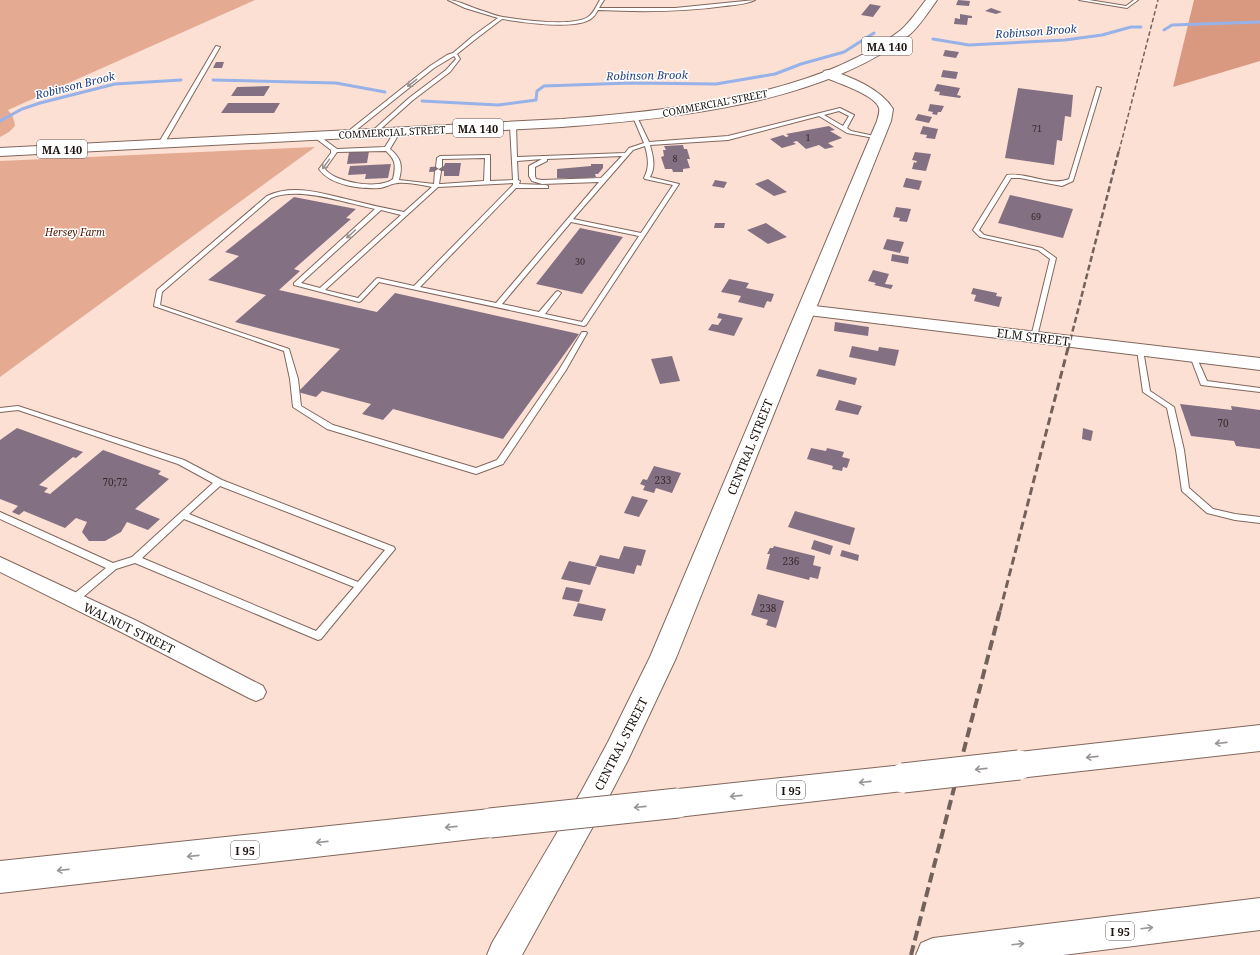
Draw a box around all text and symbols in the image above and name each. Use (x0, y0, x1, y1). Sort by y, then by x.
water label: Robinson Brook (994, 21, 1078, 41)
road number: MA 140 (862, 37, 912, 55)
water label: Robinson Brook (605, 67, 689, 83)
water label: Robinson Brook (33, 68, 117, 102)
one-way arrow (406, 79, 417, 87)
street label: COMMERCIAL STREET (661, 86, 769, 120)
road number: MA 140 (453, 119, 503, 137)
street label: COMMERCIAL STREET (338, 122, 446, 142)
house number: 71 (1032, 122, 1042, 135)
house number: 1 (805, 131, 811, 144)
road number: MA 140 (37, 140, 87, 158)
house number: 8 (672, 152, 678, 165)
one-way arrow (322, 158, 331, 169)
house number: 69 (1031, 210, 1041, 223)
park label: Hersey Farm (44, 225, 105, 239)
one-way arrow (346, 230, 356, 239)
house number: 30 (575, 255, 585, 268)
street label: ELM STREET (996, 324, 1071, 350)
street label: CENTRAL STREET (723, 396, 777, 498)
house number: 70 (1217, 416, 1229, 430)
house number: 233 (655, 473, 672, 487)
house number: 70;72 (102, 475, 128, 489)
house number: 236 (783, 554, 800, 568)
street label: WALNUT STREET (80, 598, 178, 658)
house number: 238 (760, 601, 777, 615)
street label: CENTRAL STREET (590, 694, 652, 793)
one-way arrow (1215, 739, 1228, 746)
one-way arrow (1086, 753, 1099, 761)
one-way arrow (975, 765, 988, 773)
one-way arrow (859, 778, 872, 786)
road number: I 95 (777, 781, 805, 799)
one-way arrow (729, 792, 742, 800)
one-way arrow (633, 803, 646, 811)
one-way arrow (445, 824, 458, 831)
one-way arrow (316, 838, 329, 845)
road number: I 95 (231, 841, 259, 859)
one-way arrow (187, 852, 200, 860)
one-way arrow (57, 866, 70, 874)
road number: I 95 (1106, 922, 1134, 940)
one-way arrow (1140, 924, 1153, 932)
one-way arrow (1011, 940, 1024, 948)

